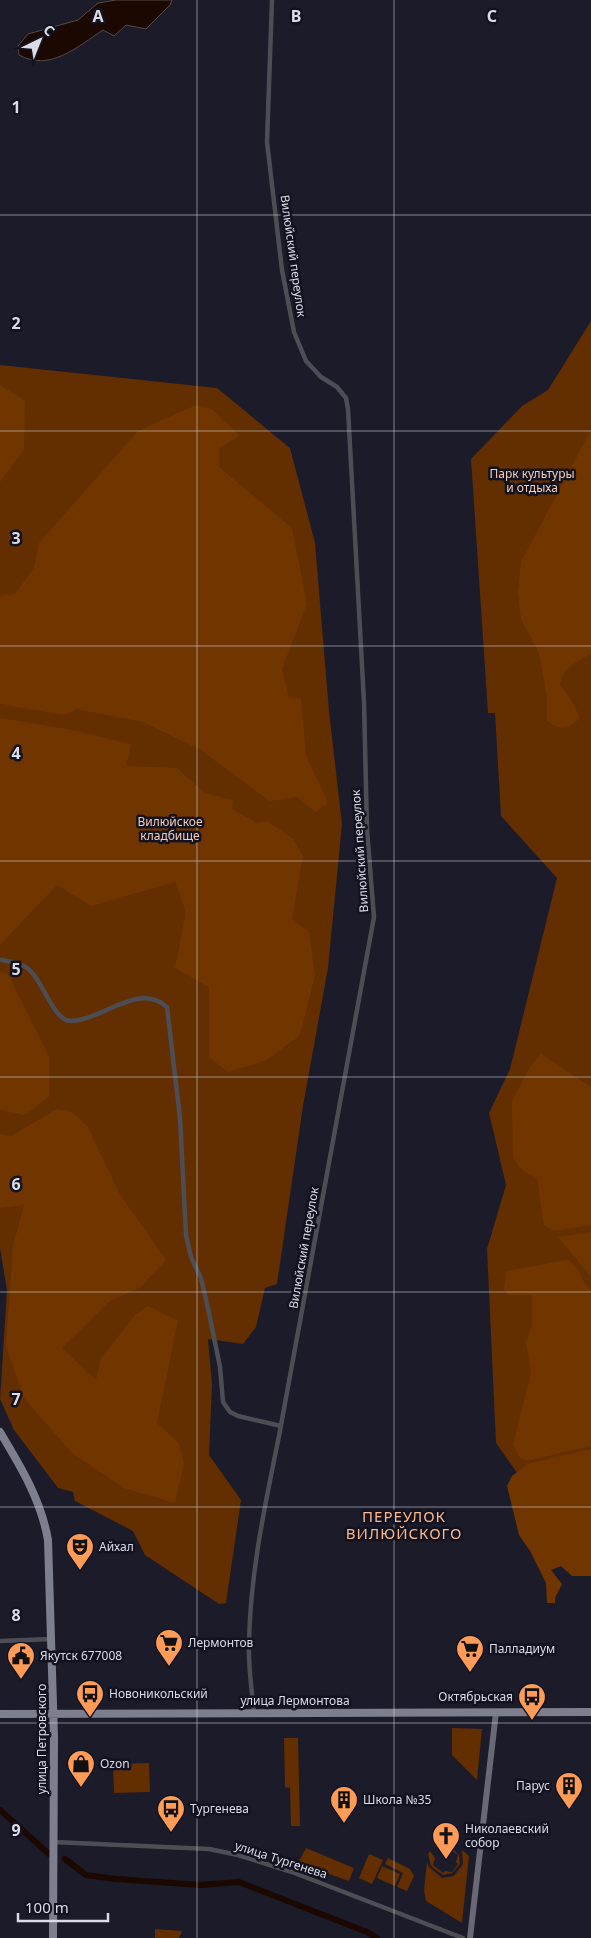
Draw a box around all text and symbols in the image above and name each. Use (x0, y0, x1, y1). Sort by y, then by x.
text: A (92, 5, 104, 27)
text: B (291, 5, 301, 27)
text: C (487, 5, 497, 27)
north arrow (15, 15, 65, 65)
text: С (39, 20, 59, 40)
text: 1 (11, 96, 21, 118)
street label: Вилюйский переулок (277, 194, 311, 319)
text: 2 (11, 312, 21, 334)
park label: Парк культуры и отдыха (489, 465, 575, 496)
text: 3 (11, 527, 21, 549)
text: 4 (11, 742, 21, 764)
street label: Вилюйский переулок (347, 788, 372, 913)
park label: Вилюйское кладбище (137, 813, 203, 844)
text: 5 (11, 958, 21, 980)
text: 6 (11, 1173, 21, 1195)
street label: Вилюйский переулок (284, 1185, 323, 1310)
text: 7 (11, 1388, 21, 1410)
district label: ПЕРЕУЛОК ВИЛЮЙСКОГО (346, 1506, 462, 1543)
theatre icon: Айхал (65, 1532, 95, 1571)
place label: Айхал (99, 1538, 134, 1555)
text: 8 (11, 1604, 21, 1626)
supermarket icon: Лермонтов (154, 1628, 184, 1667)
place label: Лермонтов (188, 1634, 254, 1651)
supermarket icon: Палладиум (455, 1634, 485, 1673)
place label: Палладиум (489, 1640, 555, 1657)
public building icon: Якутск 677008 (6, 1641, 36, 1680)
place label: Якутск 677008 (40, 1647, 122, 1664)
bus stop icon: Новоникольский (75, 1679, 105, 1718)
bus stop icon: Октябрьская (517, 1682, 547, 1721)
street label: улица Петровского (33, 1684, 50, 1794)
place label: Новоникольский (109, 1685, 208, 1702)
place label: Октябрьская (438, 1688, 513, 1705)
street label: улица Лермонтова (240, 1692, 350, 1709)
shop icon: Ozon (66, 1749, 96, 1788)
place label: Ozon (100, 1755, 130, 1772)
building icon: Парус (554, 1771, 584, 1810)
place label: Парус (516, 1777, 550, 1794)
building icon: Школа №35 (329, 1785, 359, 1824)
place label: Школа №35 (363, 1791, 432, 1808)
bus stop icon: Тургенева (156, 1794, 186, 1833)
place label: Тургенева (190, 1800, 249, 1817)
text: 9 (11, 1819, 21, 1841)
place label: Николаевский собор (465, 1820, 549, 1851)
church icon: Николаевский собор (431, 1821, 461, 1860)
street label: улица Тургенева (233, 1837, 330, 1882)
scale bar (18, 1890, 108, 1922)
text: 100 m (25, 1897, 69, 1917)

